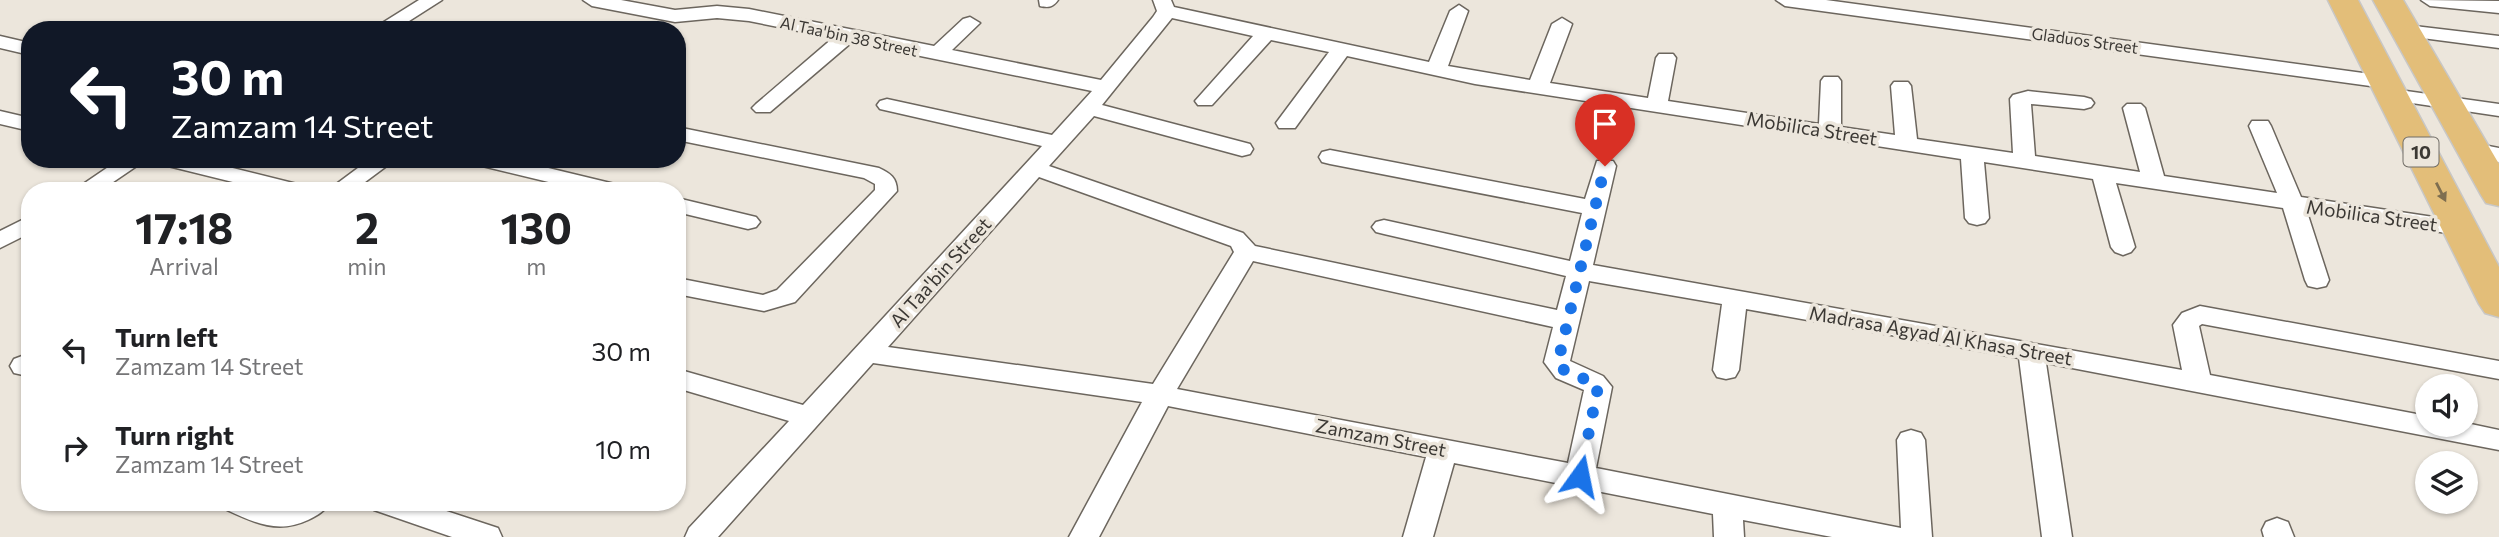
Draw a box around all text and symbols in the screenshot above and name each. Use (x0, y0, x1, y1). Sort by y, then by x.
street label: Al Taa'bin 38 Street (779, 12, 920, 60)
street label: Gladuos Street (2031, 23, 2140, 57)
text: 30 m (171, 45, 284, 105)
icon: left (56, 49, 147, 140)
pin (1575, 94, 1635, 166)
text: Zamzam 14 Street (171, 105, 433, 145)
icon: arrive (1586, 105, 1624, 143)
street label: Mobilica Street (1745, 106, 1879, 150)
road number: 10 (2404, 138, 2438, 167)
one-way arrow (2435, 182, 2447, 202)
street label: Mobilica Street (2305, 194, 2439, 236)
text: 17:18 (135, 201, 233, 253)
text: 2 (355, 201, 379, 253)
text: 130 (501, 201, 572, 253)
street label: Al Taa'bin Street (885, 212, 996, 332)
text: Arrival (149, 252, 219, 280)
text: min (347, 252, 386, 280)
text: m (526, 252, 546, 280)
street label: Madrasa Agyad Al Khasa Street (1808, 301, 2075, 370)
text: Turn left (115, 321, 218, 352)
icon: left (56, 331, 94, 369)
text: 30 m (592, 335, 651, 366)
text: Zamzam 14 Street (115, 352, 304, 380)
map controls (2415, 374, 2478, 514)
button: sound (2415, 374, 2478, 437)
street label: Zamzam Street (1314, 413, 1448, 461)
text: Turn right (115, 419, 234, 450)
icon: right (56, 429, 94, 467)
text: 10 m (595, 433, 651, 464)
position arrow (1543, 439, 1617, 513)
text: Zamzam 14 Street (115, 450, 304, 478)
button: layers (2415, 451, 2478, 514)

